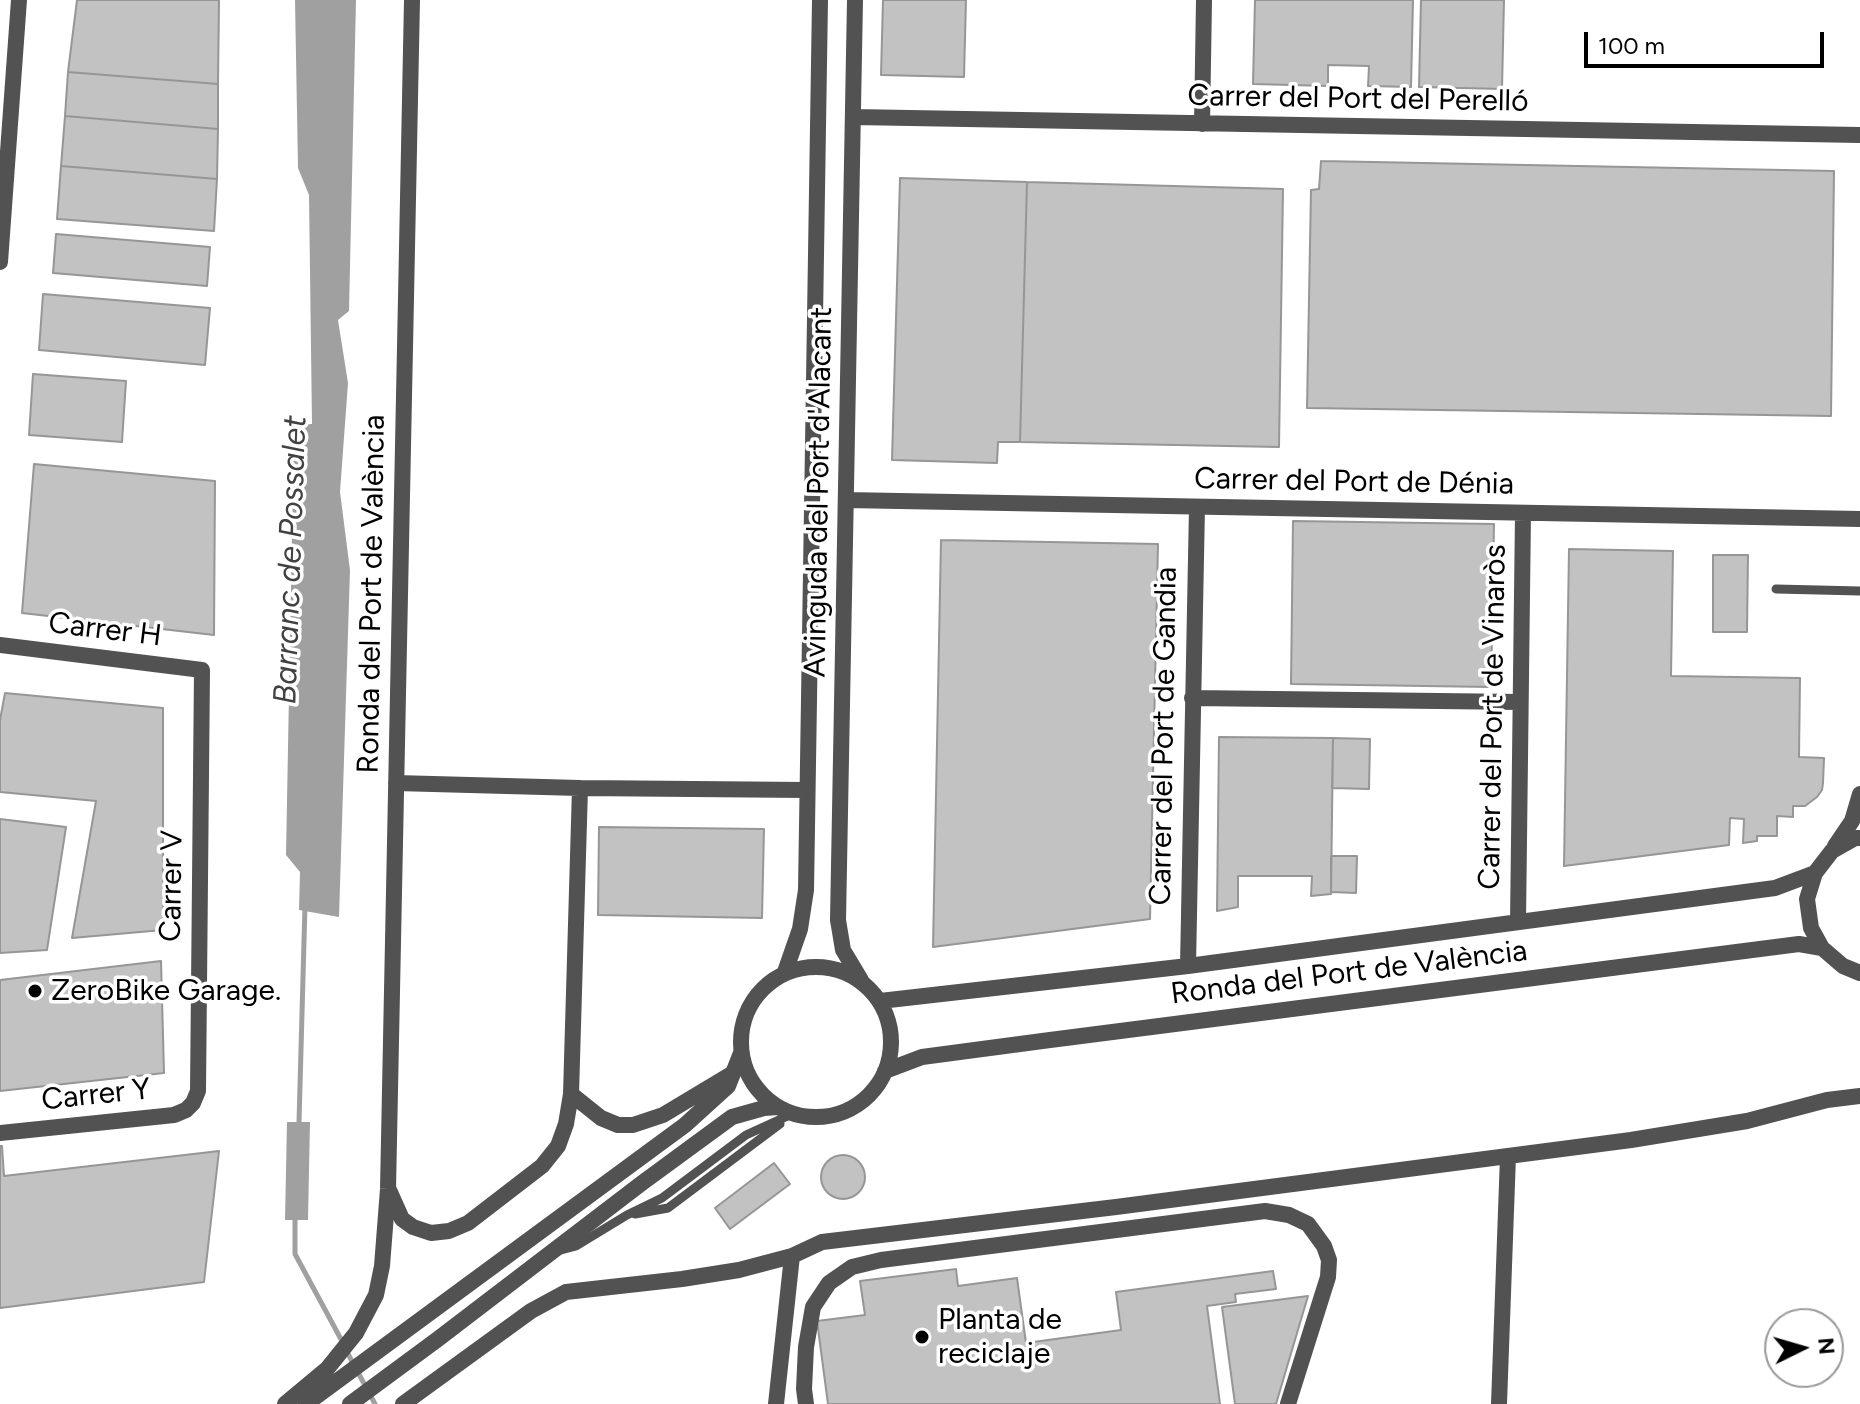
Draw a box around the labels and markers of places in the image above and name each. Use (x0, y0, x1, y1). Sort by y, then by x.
place label: ZeroBike Garage. (51, 973, 281, 1009)
marker: ZeroBike Garage. (26, 982, 44, 1000)
place label: Planta de reciclaje (938, 1302, 1062, 1372)
marker: Planta de reciclaje (913, 1328, 931, 1346)

